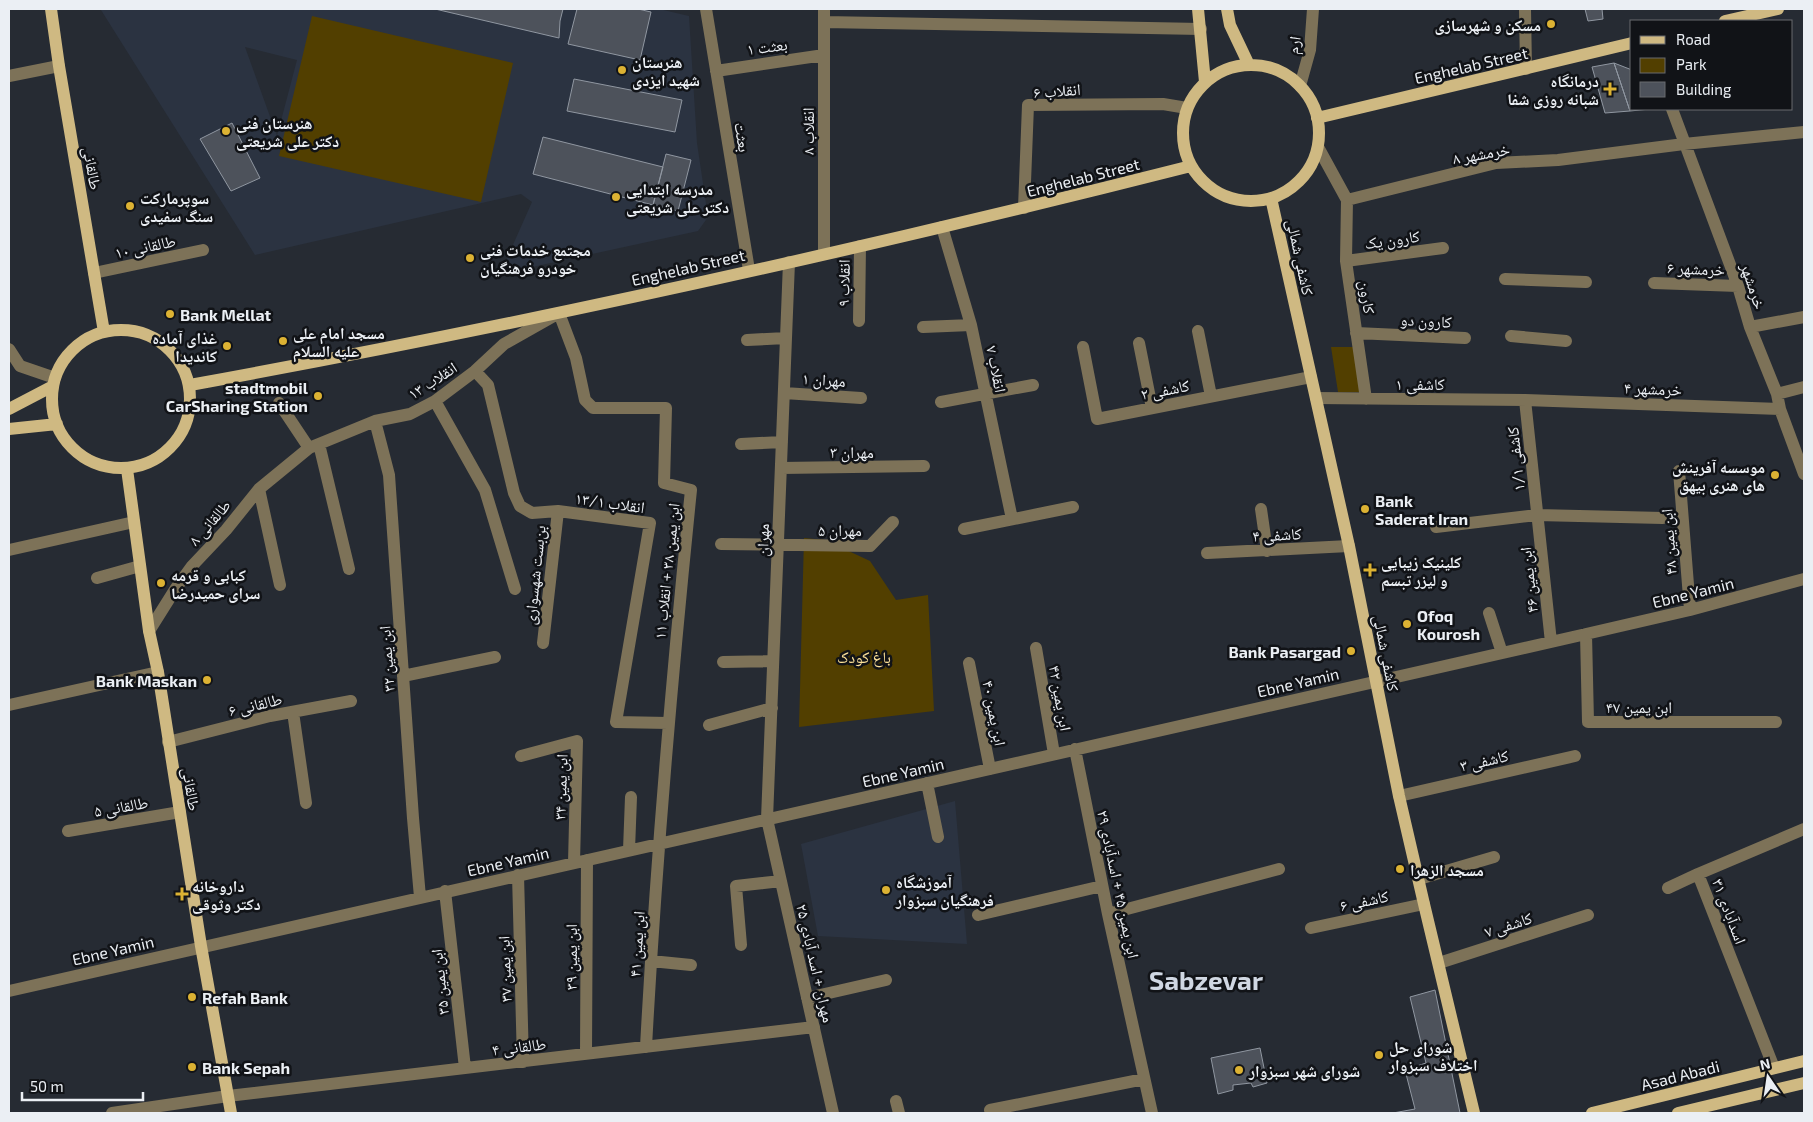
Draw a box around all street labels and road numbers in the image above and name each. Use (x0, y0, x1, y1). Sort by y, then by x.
street label: بعثت ۱ (746, 34, 789, 59)
street label: ارم (1282, 35, 1306, 56)
street label: Enghelab Street (1412, 43, 1530, 87)
street label: انقلاب ۶ (1033, 79, 1081, 102)
street label: انقلاب ۸ (798, 107, 817, 155)
street label: بعثت (731, 121, 755, 153)
street label: خرمشهر ۸ (1451, 139, 1511, 168)
street label: طالقانی (78, 145, 106, 191)
street label: Enghelab Street (1025, 154, 1141, 200)
street label: کاشفی شمالی (1282, 217, 1318, 298)
street label: کارون یک (1363, 226, 1421, 254)
street label: طالقانی ۱۰ (113, 230, 178, 264)
street label: Enghelab Street (629, 245, 747, 289)
street label: خرمشهر ۶ (1667, 257, 1725, 280)
street label: انقلاب ۹ (833, 259, 853, 307)
street label: خرمشهر (1736, 260, 1770, 312)
street label: کارون (1354, 279, 1380, 316)
street label: کارون دو (1400, 309, 1453, 333)
street label: انقلاب ۷ (983, 344, 1011, 394)
street label: انقلاب ۱۳ (404, 357, 460, 403)
street label: مهران ۱ (801, 368, 847, 392)
street label: کاشفی ۱ (1395, 374, 1445, 395)
street label: کاشفی ۲ (1139, 375, 1192, 405)
street label: خرمشهر ۴ (1624, 377, 1682, 400)
street label: کاشفی ۱/۱ (1502, 425, 1530, 492)
street label: مهران ۳ (830, 442, 874, 463)
street label: انقلاب ۱۳/۱ (574, 488, 646, 517)
street label: طالقانی ۸ (184, 495, 236, 550)
street label: ابن یمین ۳۸ + انقلاب ۱۱ (649, 502, 685, 640)
street label: ابن یمین ۴۸ (1656, 508, 1682, 576)
street label: مهران ۵ (818, 520, 862, 541)
street label: مهران (752, 523, 774, 557)
street label: کاشفی ۴ (1252, 523, 1303, 547)
street label: بن‌بست شهسواری (519, 524, 551, 626)
street label: ابن یمین ۴۶ (1515, 546, 1543, 614)
street label: Ebne Yamin (1650, 573, 1736, 611)
street label: کاشفی شمالی (1368, 613, 1404, 694)
street label: ابن یمین ۳۲ (374, 625, 400, 693)
street label: Ebne Yamin (1255, 663, 1341, 701)
street label: ابن یمین ۴۲ (1044, 664, 1076, 733)
street label: ابن یمین ۴۰ (977, 679, 1011, 748)
street label: طالقانی ۶ (226, 689, 284, 721)
street label: ابن یمین ۴۷ (1606, 697, 1672, 718)
street label: کاشفی ۳ (1458, 745, 1511, 777)
street label: Ebne Yamin (860, 753, 946, 791)
street label: ابن یمین ۳۴ (549, 754, 573, 821)
street label: طالقانی (177, 766, 205, 812)
street label: طالقانی ۵ (93, 792, 150, 822)
street label: ابن یمین ۴۵ + اسدآبادی ۲۹ (1092, 808, 1144, 960)
street label: Ebne Yamin (465, 842, 551, 880)
street label: اسدآبادی ۳۱ (1707, 876, 1751, 947)
street label: کاشفی ۶ (1338, 886, 1391, 916)
street label: مهران + اسد آبادی ۲۵ (791, 902, 839, 1025)
street label: کاشفی ۷ (1482, 907, 1535, 943)
street label: ابن یمین ۴۱ (624, 910, 650, 978)
street label: ابن یمین ۳۹ (561, 924, 582, 990)
street label: Ebne Yamin (70, 931, 156, 969)
street label: ابن یمین ۳۷ (493, 935, 517, 1002)
street label: ابن یمین ۳۵ (426, 948, 454, 1016)
street label: طالقانی ۴ (491, 1033, 547, 1061)
street label: Asad Abadi (1639, 1056, 1721, 1094)

